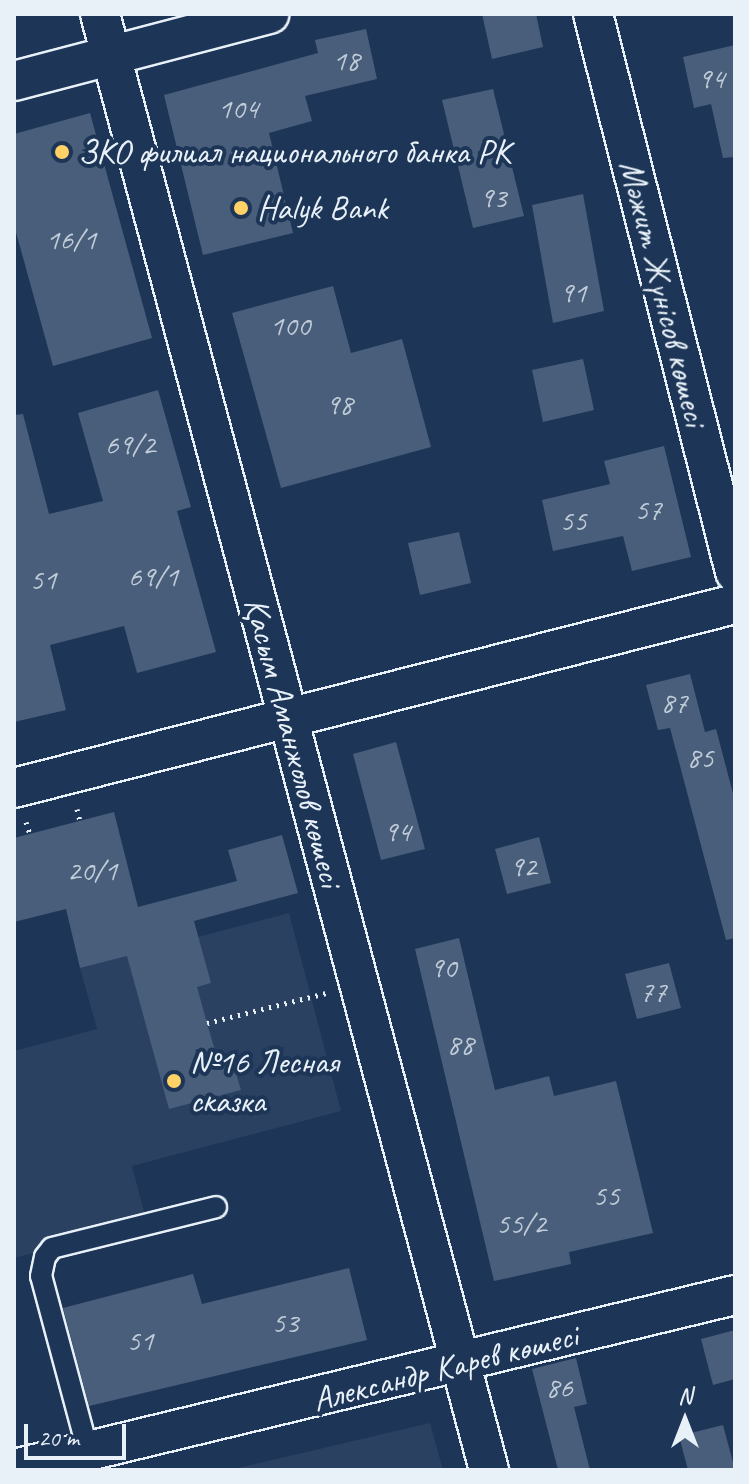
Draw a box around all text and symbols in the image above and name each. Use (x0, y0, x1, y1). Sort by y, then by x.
house number: 18 (333, 42, 359, 78)
house number: 94 (698, 60, 724, 96)
house number: 104 (218, 90, 258, 126)
place label: ЗКО филиал национального банка РК (78, 132, 510, 172)
marker: ЗКО филиал национального банка РК (53, 143, 71, 161)
street label: Мәжит Жүнісов көшесі (611, 156, 717, 430)
house number: 93 (480, 179, 506, 215)
place label: Halyk Bank (257, 188, 389, 228)
marker: Halyk Bank (232, 199, 250, 217)
house number: 16/1 (46, 221, 96, 257)
house number: 91 (560, 274, 586, 310)
house number: 100 (270, 307, 310, 343)
house number: 98 (326, 386, 352, 422)
house number: 69/2 (105, 426, 155, 462)
house number: 57 (635, 491, 661, 527)
house number: 55 (560, 502, 586, 538)
house number: 69/1 (128, 558, 178, 594)
house number: 51 (30, 561, 56, 597)
street label: Қасым Аманжолов көшесі (236, 595, 352, 889)
house number: 87 (661, 684, 687, 720)
house number: 85 (687, 739, 713, 775)
house number: 94 (384, 813, 410, 849)
house number: 92 (510, 848, 536, 884)
house number: 20/1 (67, 852, 117, 888)
house number: 90 (430, 949, 456, 985)
house number: 77 (640, 973, 666, 1009)
house number: 88 (447, 1026, 473, 1062)
place label: №16 Лесная сказка (190, 1041, 339, 1120)
marker: №16 Лесная сказка (165, 1072, 183, 1090)
house number: 55 (593, 1177, 619, 1213)
house number: 55/2 (496, 1205, 546, 1241)
house number: 53 (272, 1304, 298, 1340)
street label: Александр Карев көшесі (309, 1314, 581, 1420)
house number: 51 (127, 1322, 153, 1358)
house number: 86 (546, 1369, 572, 1405)
north arrow (645, 1380, 725, 1460)
text: N (678, 1382, 692, 1410)
scale bar (28, 1408, 130, 1458)
text: 20 m (38, 1423, 79, 1453)

